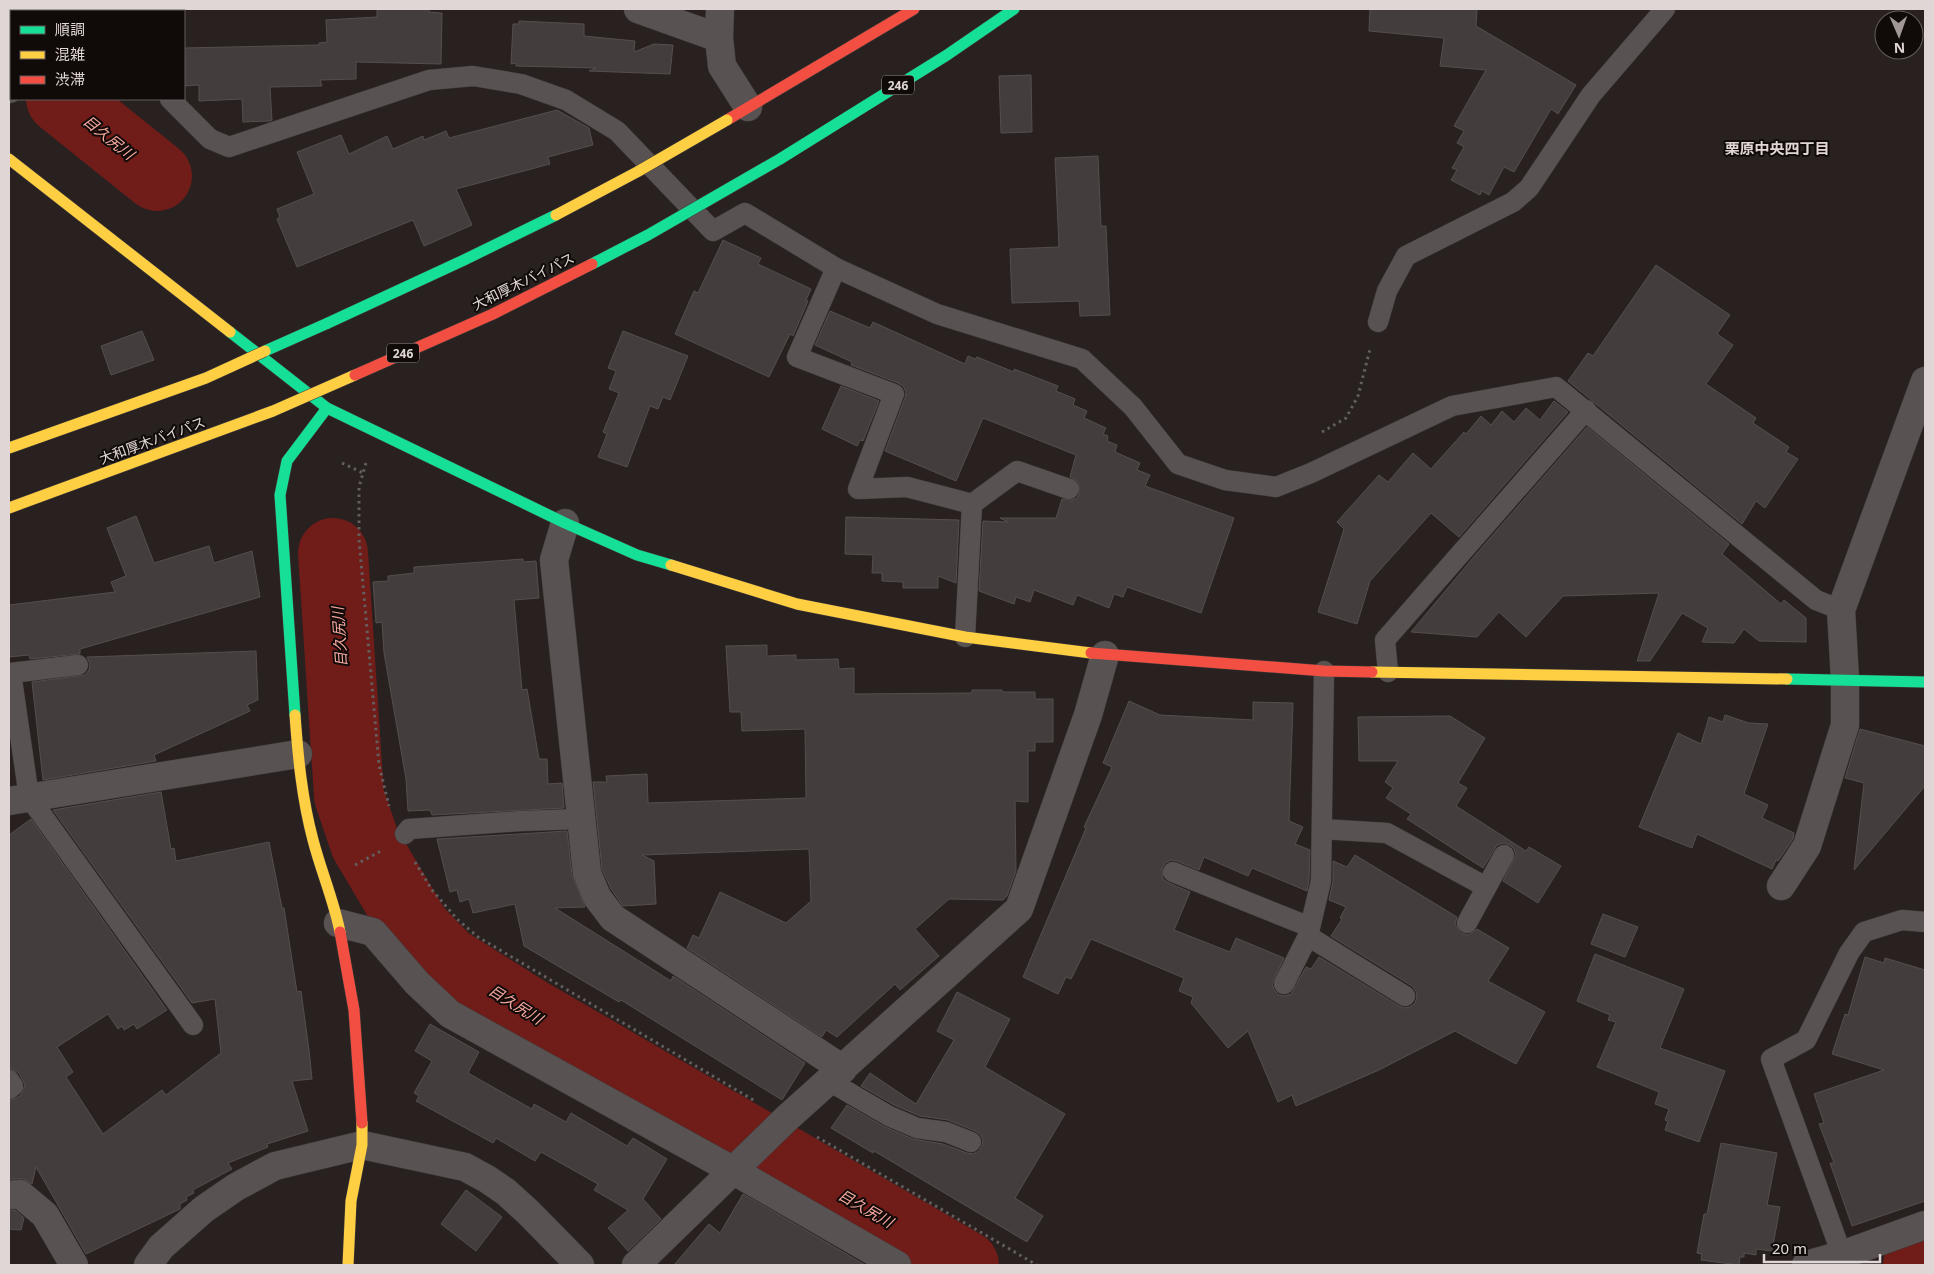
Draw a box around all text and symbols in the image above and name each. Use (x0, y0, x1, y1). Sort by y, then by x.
legend (10, 10, 185, 100)
north arrow (1874, 10, 1924, 60)
text: 順調 (55, 19, 85, 39)
text: N (1893, 39, 1905, 58)
text: 混雑 (55, 44, 85, 64)
text: 渋滞 (55, 69, 85, 89)
road number: 246 (882, 76, 914, 94)
water label: 目久尻川 (79, 110, 140, 165)
district label: 栗原中央四丁目 (1724, 138, 1830, 158)
street label: 大和厚木バイパス (469, 248, 577, 314)
road number: 246 (387, 343, 419, 362)
street label: 大和厚木バイパス (96, 412, 208, 468)
water label: 目久尻川 (327, 604, 351, 668)
water label: 目久尻川 (485, 980, 548, 1029)
water label: 目久尻川 (835, 1184, 899, 1233)
scale bar (1764, 1232, 1880, 1264)
text: 20 m (1772, 1238, 1807, 1258)

